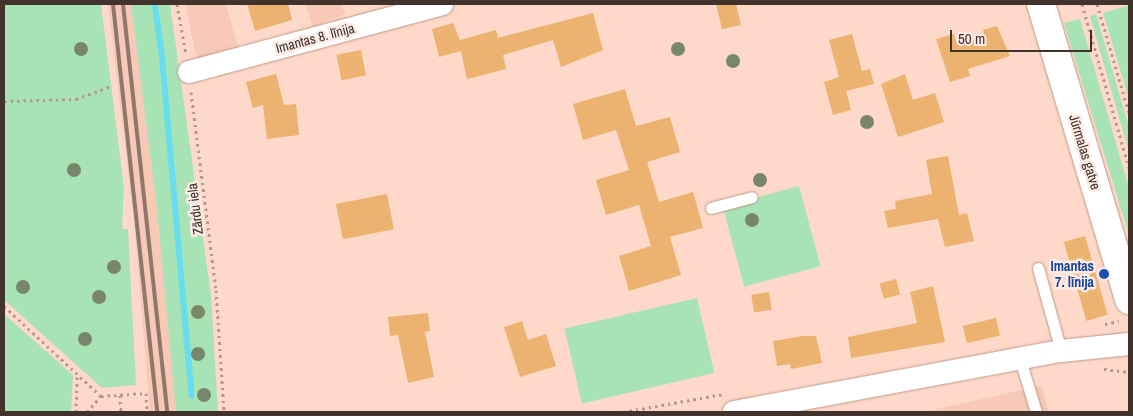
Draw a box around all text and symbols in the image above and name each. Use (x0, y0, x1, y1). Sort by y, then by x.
street label: Imantas 8. līnija (274, 19, 356, 57)
scale bar (953, 20, 1096, 52)
text: 50 m (958, 28, 985, 49)
street label: Jūrmalas gatve (1066, 112, 1104, 192)
street label: Zārdu iela (184, 182, 206, 236)
place label: Imantas 7. līnija (1051, 258, 1094, 290)
marker: Imantas 7. līnija (1098, 268, 1110, 280)

